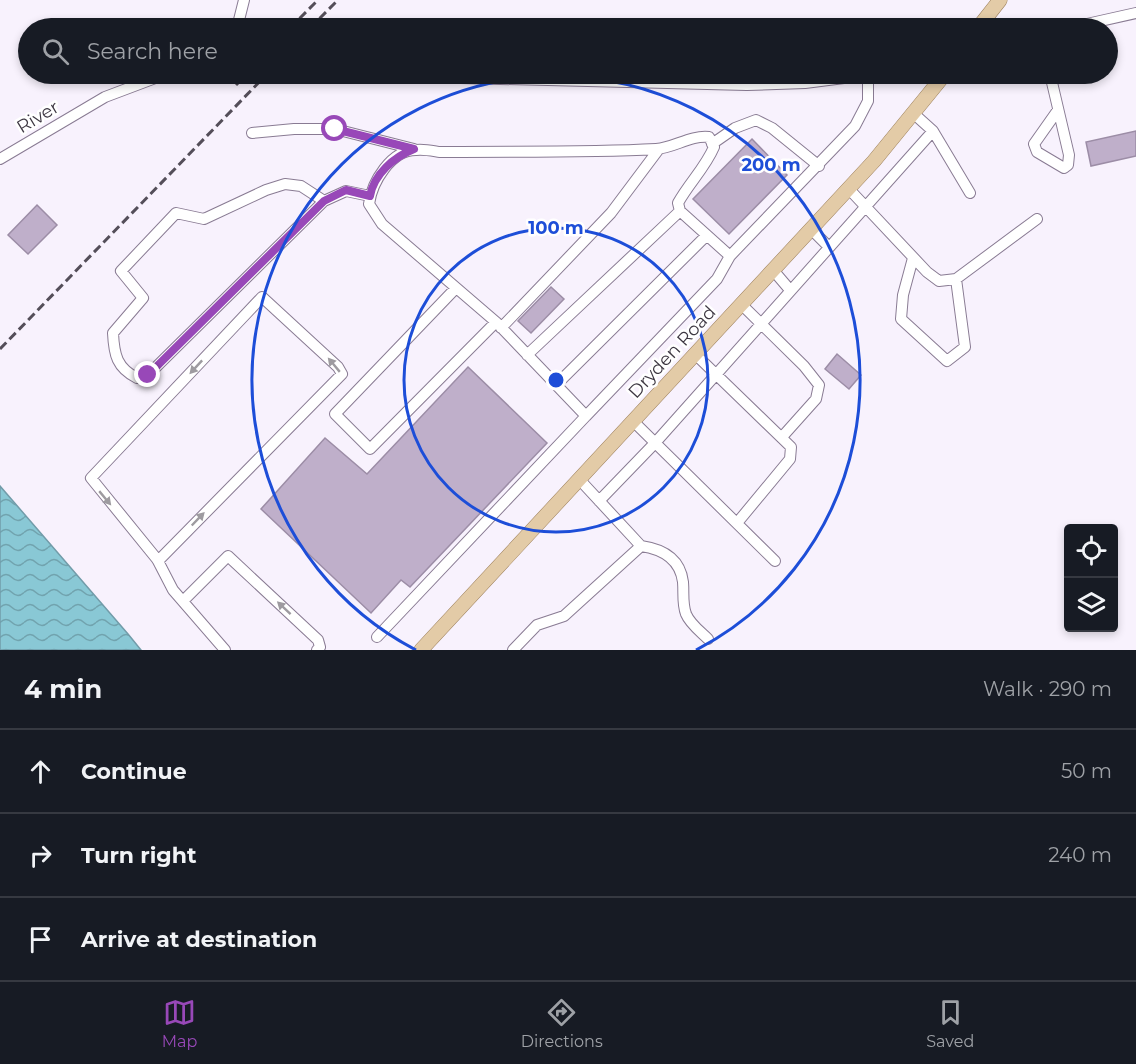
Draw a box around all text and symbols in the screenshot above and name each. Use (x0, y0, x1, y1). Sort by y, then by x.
search box (18, 18, 1118, 84)
icon: search (39, 35, 72, 68)
text: Search here (87, 38, 218, 65)
street label: River (13, 96, 63, 138)
route start (321, 115, 347, 141)
text: 200 m (741, 154, 801, 176)
text: 100 m (528, 217, 584, 239)
street label: Dryden Road (624, 301, 720, 403)
one-way arrow (328, 357, 341, 373)
one-way arrow (190, 359, 204, 373)
route end (134, 361, 160, 387)
centre of rings (546, 370, 566, 390)
one-way arrow (99, 490, 112, 506)
one-way arrow (191, 512, 205, 527)
map controls (1064, 524, 1118, 632)
button: locate (1064, 524, 1118, 578)
button: layers (1064, 578, 1118, 632)
one-way arrow (277, 602, 292, 615)
text: 4 min (24, 673, 102, 705)
text: Walk · 290 m (983, 677, 1112, 701)
icon: ahead (24, 755, 57, 788)
text: Continue (81, 758, 187, 785)
text: 50 m (1061, 759, 1112, 783)
icon: right (24, 839, 57, 872)
text: Turn right (81, 842, 196, 869)
text: 240 m (1048, 843, 1112, 867)
icon: arrive (24, 923, 57, 956)
text: Arrive at destination (81, 926, 317, 953)
tab: Map (162, 996, 197, 1051)
tab: Directions (521, 996, 603, 1051)
tab: Saved (926, 996, 974, 1051)

